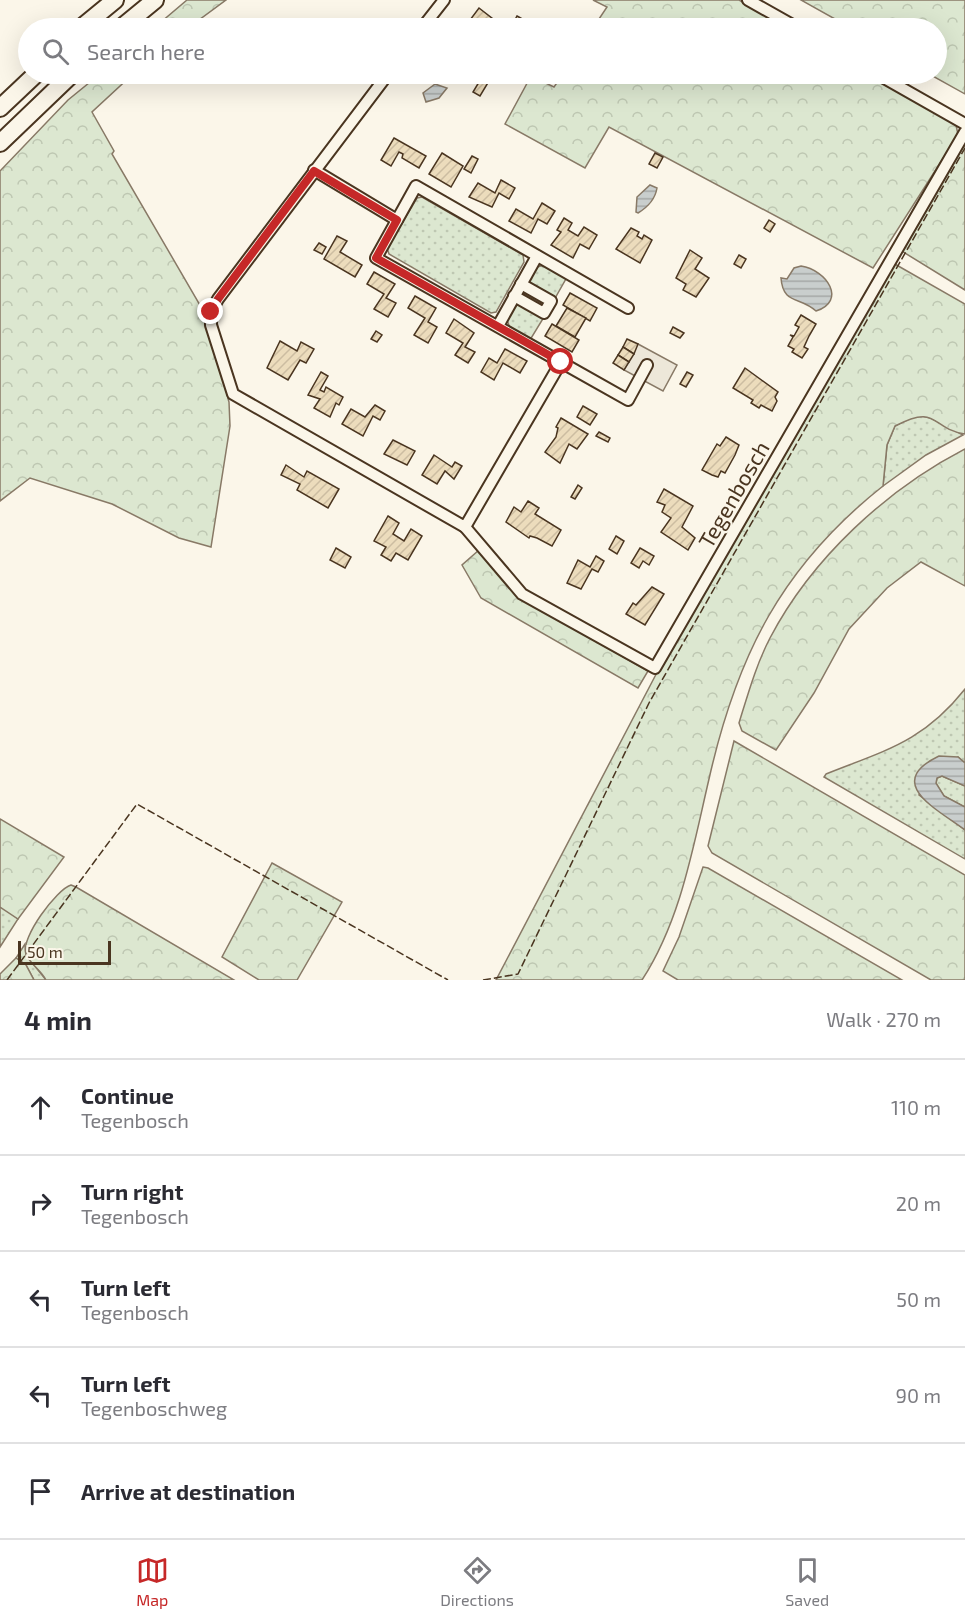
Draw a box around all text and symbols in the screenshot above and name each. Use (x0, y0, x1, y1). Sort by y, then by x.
search box (18, 18, 947, 84)
icon: search (39, 35, 72, 68)
text: Search here (87, 38, 205, 64)
route end (197, 298, 223, 324)
route start (547, 348, 573, 374)
street label: Tegenbosch (692, 436, 774, 552)
scale bar (18, 938, 111, 965)
text: 50 m (27, 942, 63, 961)
text: 4 min (24, 1004, 92, 1035)
text: Walk · 270 m (826, 1007, 941, 1031)
text: Continue (81, 1082, 174, 1108)
icon: ahead (24, 1091, 57, 1124)
text: 110 m (891, 1095, 941, 1119)
text: Tegenbosch (81, 1108, 189, 1132)
text: Turn right (81, 1178, 183, 1204)
icon: right (24, 1187, 57, 1220)
text: 20 m (896, 1191, 941, 1215)
text: Tegenbosch (81, 1204, 189, 1228)
text: Turn left (81, 1274, 170, 1300)
icon: left (24, 1283, 57, 1316)
text: 50 m (896, 1287, 941, 1311)
text: Tegenbosch (81, 1300, 189, 1324)
text: Turn left (81, 1370, 170, 1396)
icon: left (24, 1379, 57, 1412)
text: 90 m (896, 1383, 941, 1407)
text: Tegenboschweg (81, 1396, 227, 1420)
icon: arrive (24, 1475, 57, 1508)
text: Arrive at destination (81, 1478, 295, 1504)
tab: Map (136, 1554, 169, 1609)
tab: Directions (440, 1554, 514, 1609)
tab: Saved (785, 1554, 829, 1609)

